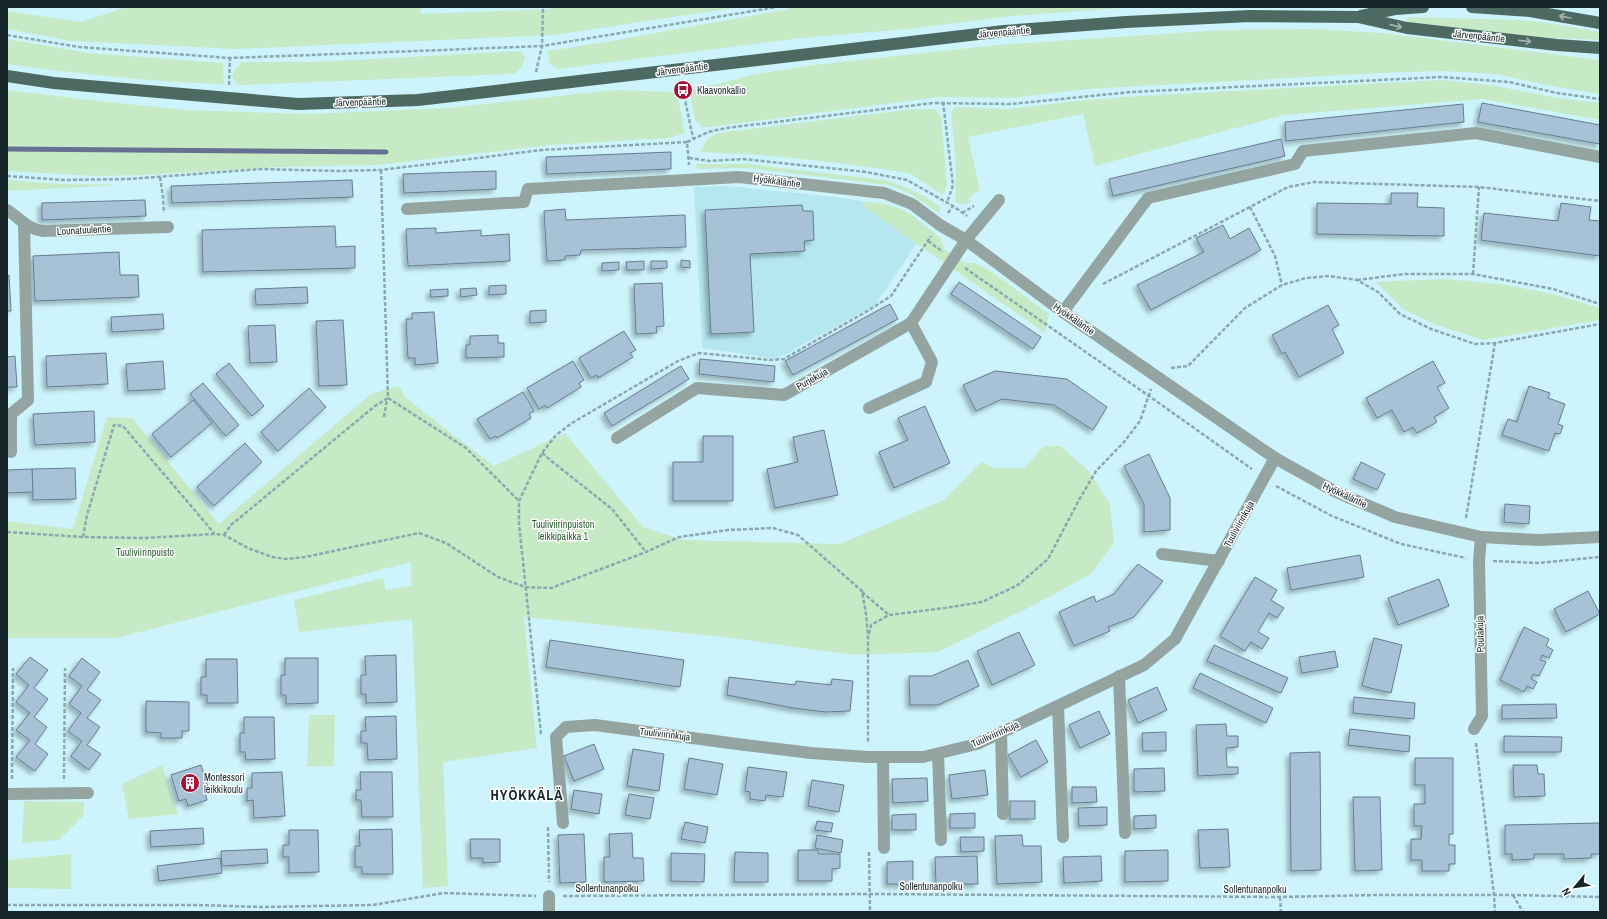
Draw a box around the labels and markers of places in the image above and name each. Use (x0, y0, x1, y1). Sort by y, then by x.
bus stop icon: Klaavonkallio (672, 79, 694, 101)
place label: Klaavonkallio (697, 84, 746, 97)
place label: Montessori leikkikoulu (204, 771, 245, 796)
building icon: Montessori leikkikoulu (179, 772, 201, 794)

